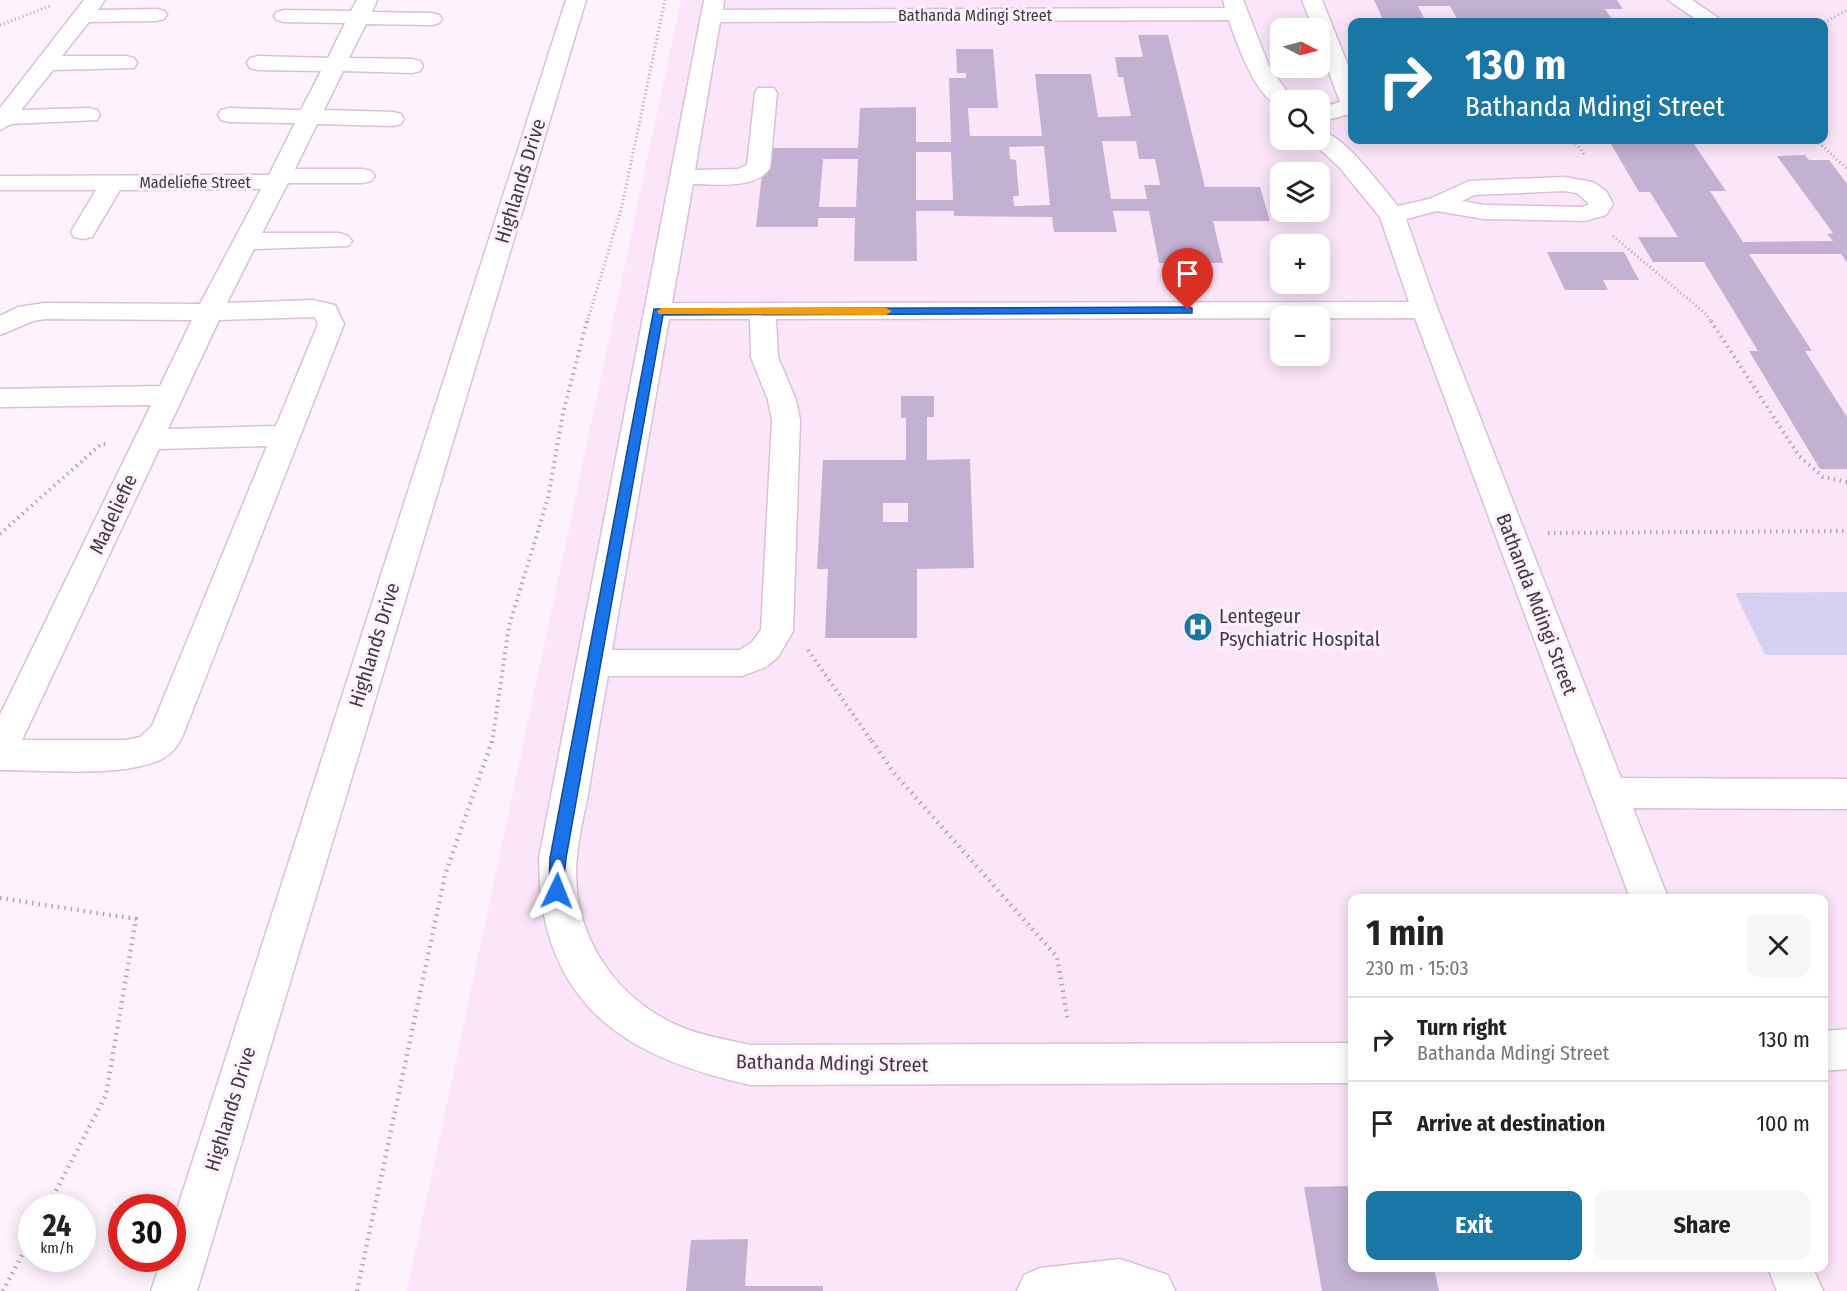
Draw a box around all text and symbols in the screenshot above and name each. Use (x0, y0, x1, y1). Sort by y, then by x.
street label: Bathanda Mdingi Street (898, 6, 1053, 25)
north arrow (1270, 18, 1330, 78)
map controls (1270, 18, 1330, 366)
text: 130 m (1465, 40, 1566, 90)
icon: right (1366, 42, 1444, 120)
button: search (1270, 90, 1330, 150)
text: Bathanda Mdingi Street (1465, 91, 1725, 123)
street label: Highlands Drive (490, 116, 550, 246)
button: layers (1270, 162, 1330, 222)
street label: Madeliefie Street (139, 173, 251, 192)
button: + (1270, 234, 1330, 294)
pin (1162, 248, 1213, 310)
icon: arrive (1171, 257, 1204, 290)
button: − (1270, 306, 1330, 366)
street label: Madeliefie (84, 470, 142, 558)
street label: Bathanda Mdingi Street (1491, 510, 1583, 698)
street label: Highlands Drive (344, 580, 404, 710)
place label: Lentegeur Psychiatric Hospital (1219, 604, 1380, 651)
hospital icon: Lentegeur Psychiatric Hospital (1182, 611, 1214, 643)
position arrow (525, 859, 589, 923)
text: 1 min (1366, 911, 1444, 955)
button: close (1747, 914, 1810, 977)
text: 230 m · 15:03 (1366, 956, 1468, 980)
text: Turn right (1417, 1014, 1506, 1041)
icon: right (1366, 1023, 1399, 1056)
text: 130 m (1758, 1026, 1810, 1053)
text: Bathanda Mdingi Street (1417, 1041, 1609, 1065)
street label: Highlands Drive (200, 1044, 260, 1174)
street label: Bathanda Mdingi Street (736, 1049, 929, 1077)
icon: arrive (1366, 1107, 1399, 1140)
text: Arrive at destination (1417, 1110, 1605, 1137)
text: 100 m (1756, 1110, 1810, 1137)
button: Exit (1366, 1191, 1582, 1260)
button: Share (1594, 1191, 1810, 1260)
speed limit sign: 30 (108, 1194, 186, 1272)
text: 24 (43, 1208, 71, 1244)
text: km/h (40, 1239, 74, 1257)

